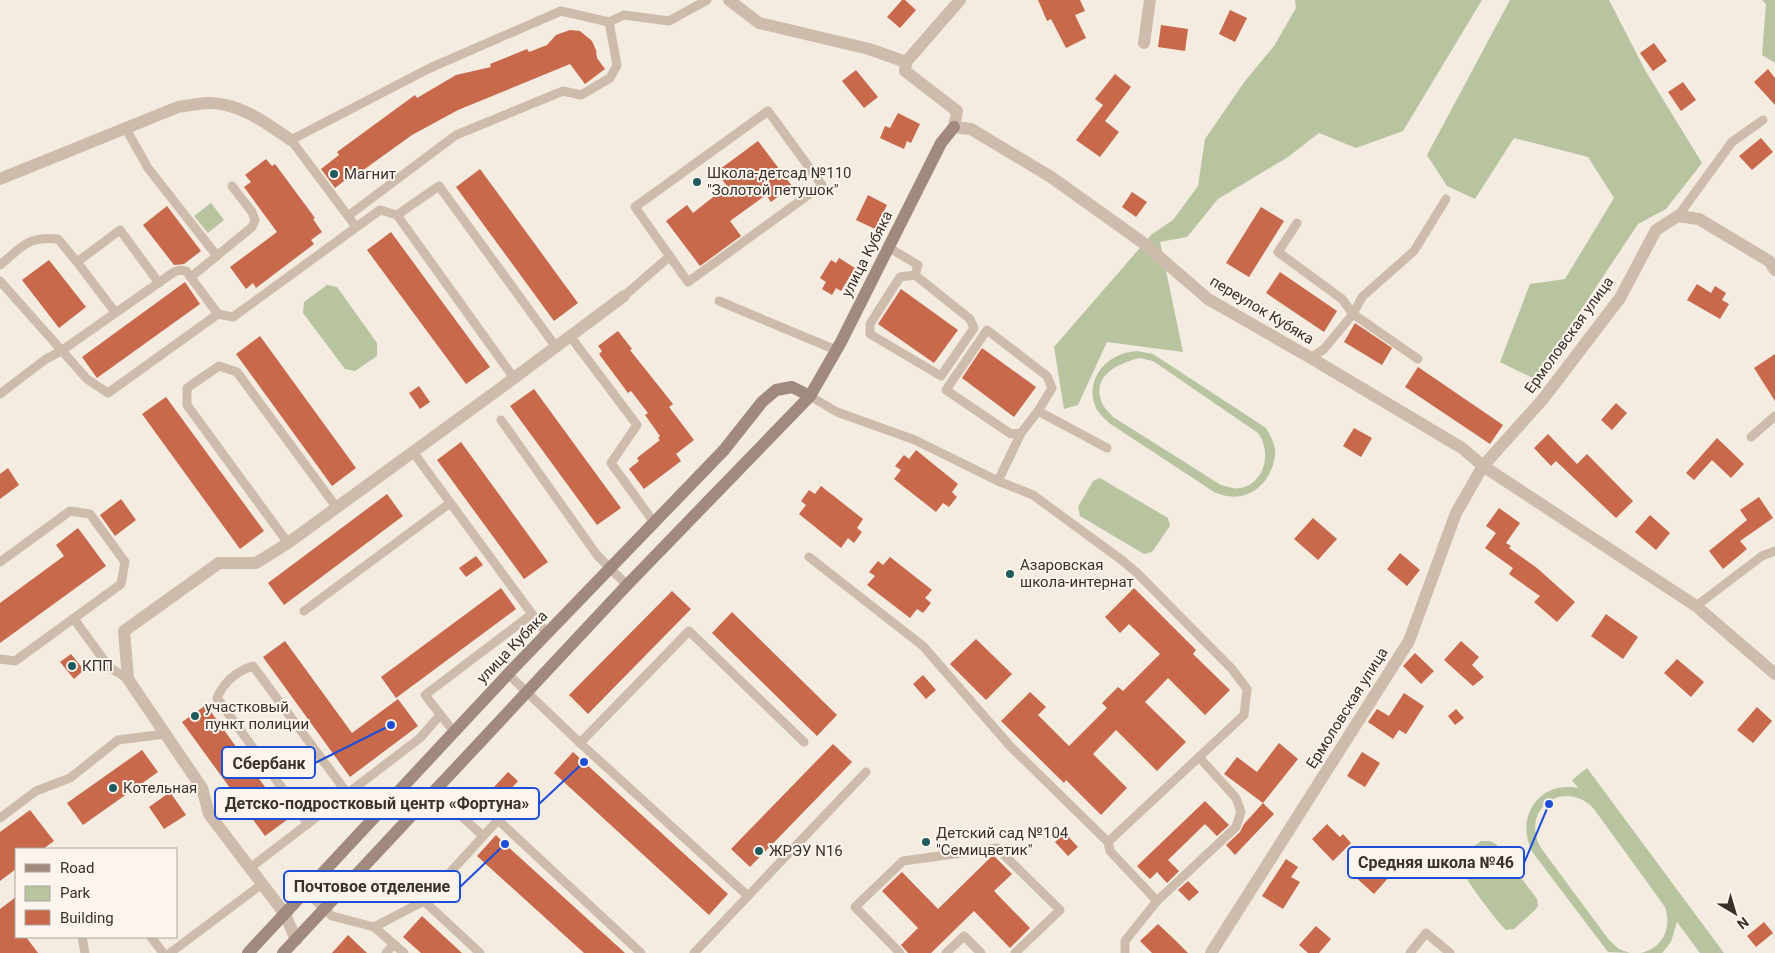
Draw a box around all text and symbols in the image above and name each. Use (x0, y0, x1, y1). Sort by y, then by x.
place label: Школа-детсад №110 "Золотой петушок" (707, 164, 852, 199)
place label: Магнит (344, 165, 396, 183)
marker: Магнит (328, 168, 340, 180)
marker: Школа-детсад №110 "Золотой петушок" (691, 176, 703, 188)
street label: улица Кубяка (838, 208, 896, 300)
street label: переулок Кубяка (1207, 272, 1317, 348)
street label: Ермоловская улица (1521, 273, 1617, 397)
place label: Азаровская школа-интернат (1020, 556, 1134, 591)
marker: Азаровская школа-интернат (1004, 568, 1016, 580)
street label: улица Кубяка (473, 607, 551, 687)
street label: Ермоловская улица (1302, 644, 1392, 772)
place label: КПП (82, 657, 113, 675)
marker: КПП (66, 660, 78, 672)
place label: участковый пункт полиции (205, 698, 309, 733)
marker: участковый пункт полиции (189, 710, 201, 722)
callout: Сбербанк (222, 747, 315, 778)
text: Сбербанк (233, 754, 306, 773)
place label: Котельная (123, 779, 197, 797)
marker: Котельная (107, 782, 119, 794)
callout: Детско-подростковый центр «Фортуна» (215, 788, 539, 819)
text: Детско-подростковый центр «Фортуна» (225, 794, 529, 813)
place label: Детский сад №104 "Семицветик" (936, 824, 1069, 859)
marker: Детский сад №104 "Семицветик" (920, 836, 932, 848)
place label: ЖРЭУ N16 (769, 842, 843, 860)
marker: ЖРЭУ N16 (753, 845, 765, 857)
callout: Средняя школа №46 (1348, 847, 1524, 878)
legend (15, 848, 178, 938)
text: Средняя школа №46 (1358, 853, 1514, 872)
text: Road (60, 859, 94, 877)
callout: Почтовое отделение (284, 871, 460, 902)
text: Почтовое отделение (294, 877, 451, 896)
text: Park (60, 884, 91, 902)
north arrow (1710, 888, 1760, 938)
text: Building (60, 909, 114, 927)
text: N (1734, 914, 1752, 933)

